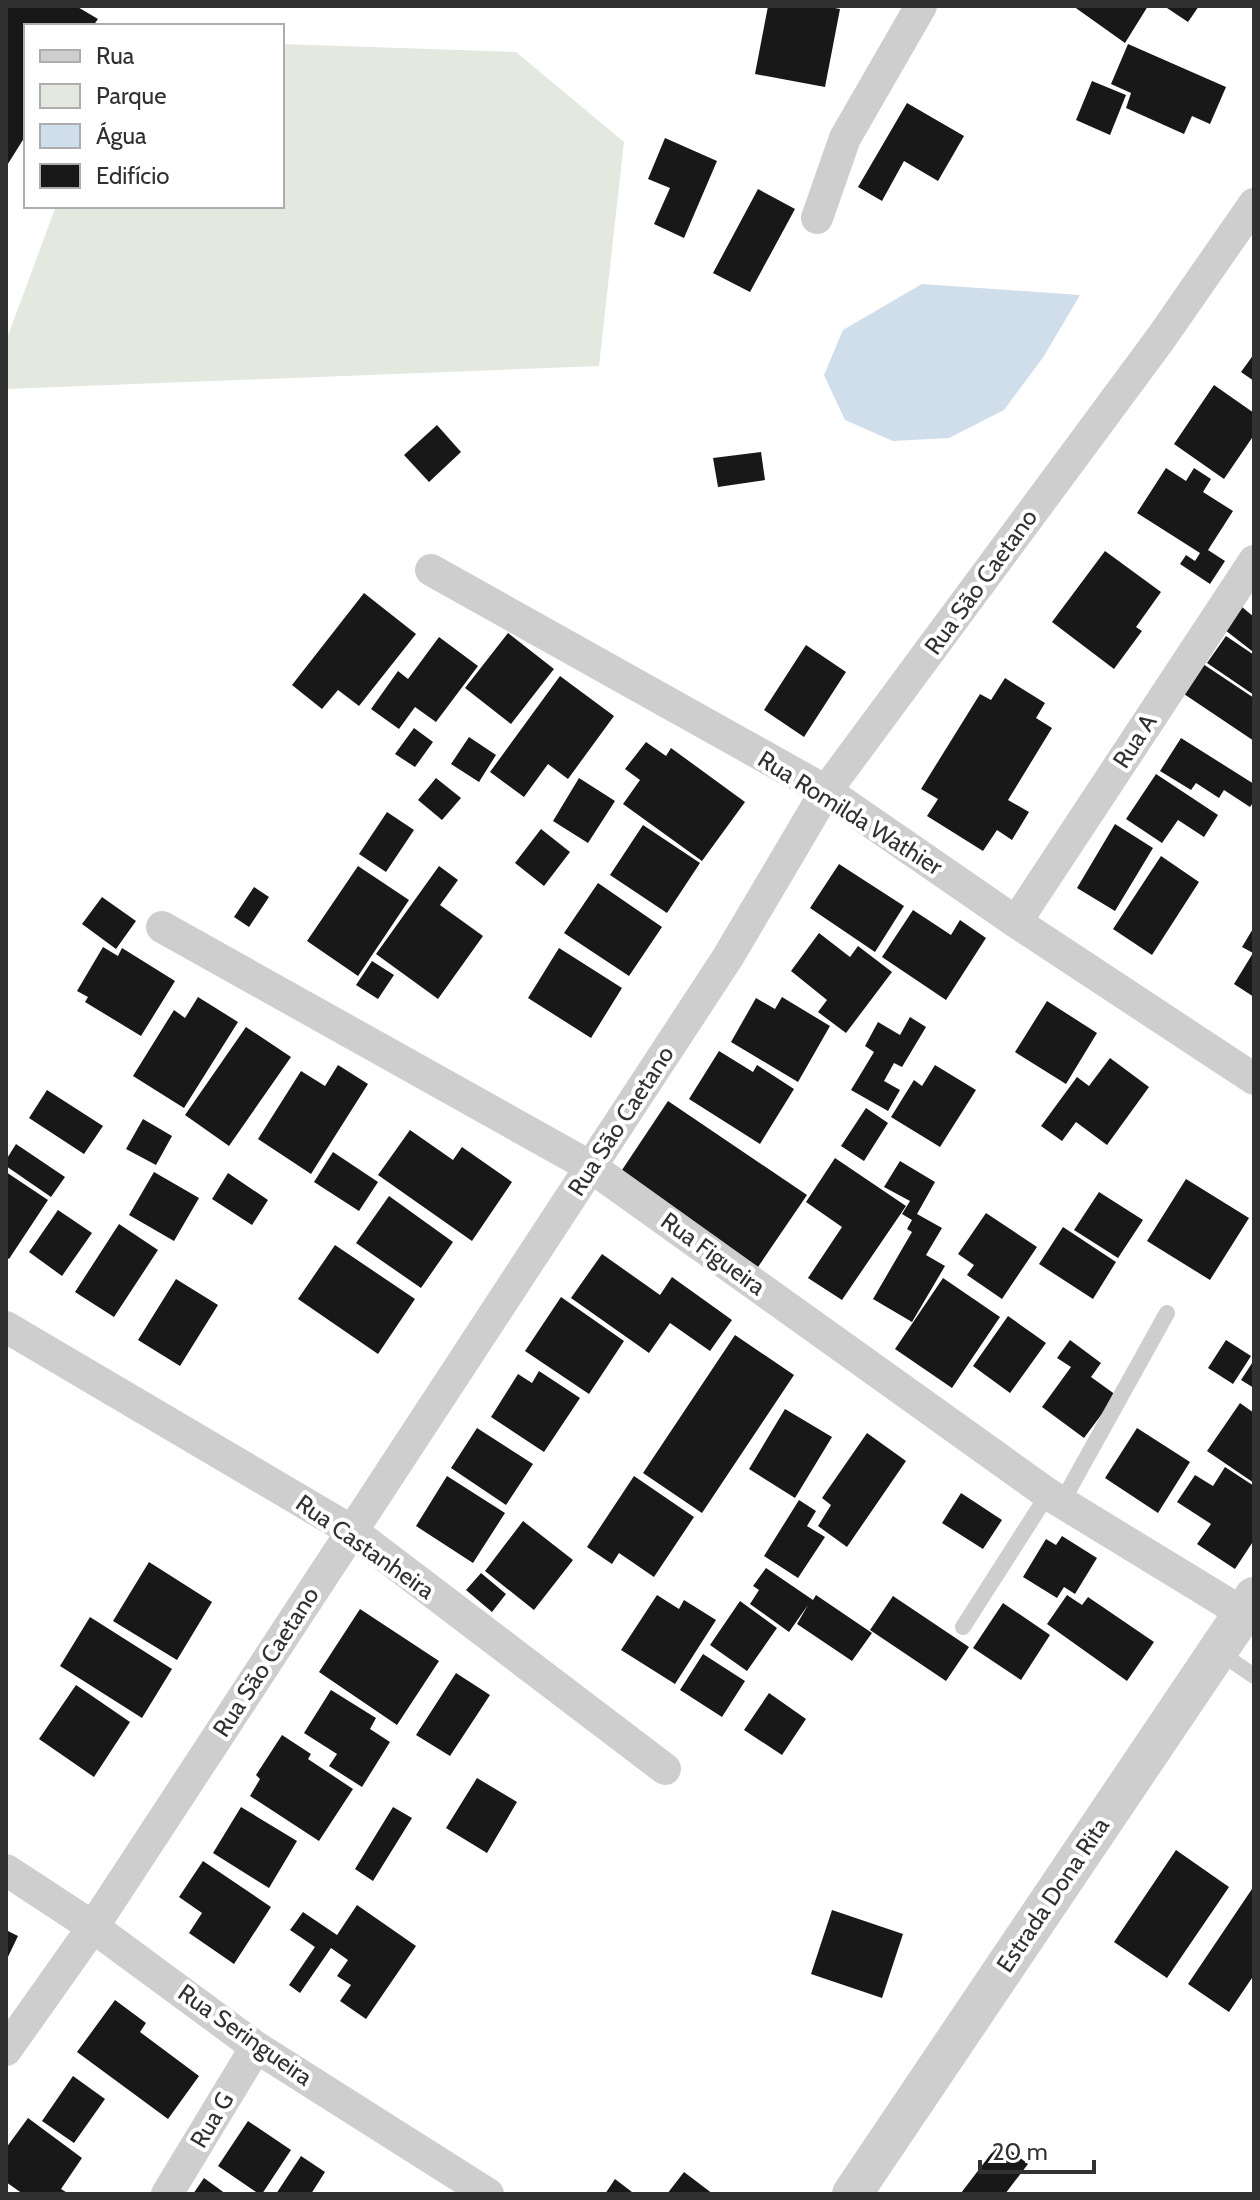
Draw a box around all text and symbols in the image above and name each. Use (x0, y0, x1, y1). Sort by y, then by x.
legend (24, 24, 284, 208)
text: Rua (96, 41, 135, 70)
text: Parque (96, 81, 166, 110)
text: Água (96, 121, 147, 150)
text: Edifício (96, 161, 170, 190)
street label: Rua São Caetano (918, 503, 1043, 660)
street label: Rua A (1106, 708, 1163, 773)
street label: Rua Romilda Wathier (753, 744, 948, 881)
street label: Rua São Caetano (561, 1040, 680, 1201)
street label: Rua Figueira (655, 1206, 772, 1301)
street label: Rua Castanheira (291, 1488, 440, 1605)
street label: Rua São Caetano (206, 1581, 325, 1742)
street label: Estrada Dona Rita (990, 1812, 1115, 1978)
street label: Rua Seringueira (173, 1978, 318, 2092)
street label: Rua G (184, 2087, 239, 2153)
scale bar (980, 2124, 1094, 2174)
text: 20 m (992, 2137, 1048, 2166)

